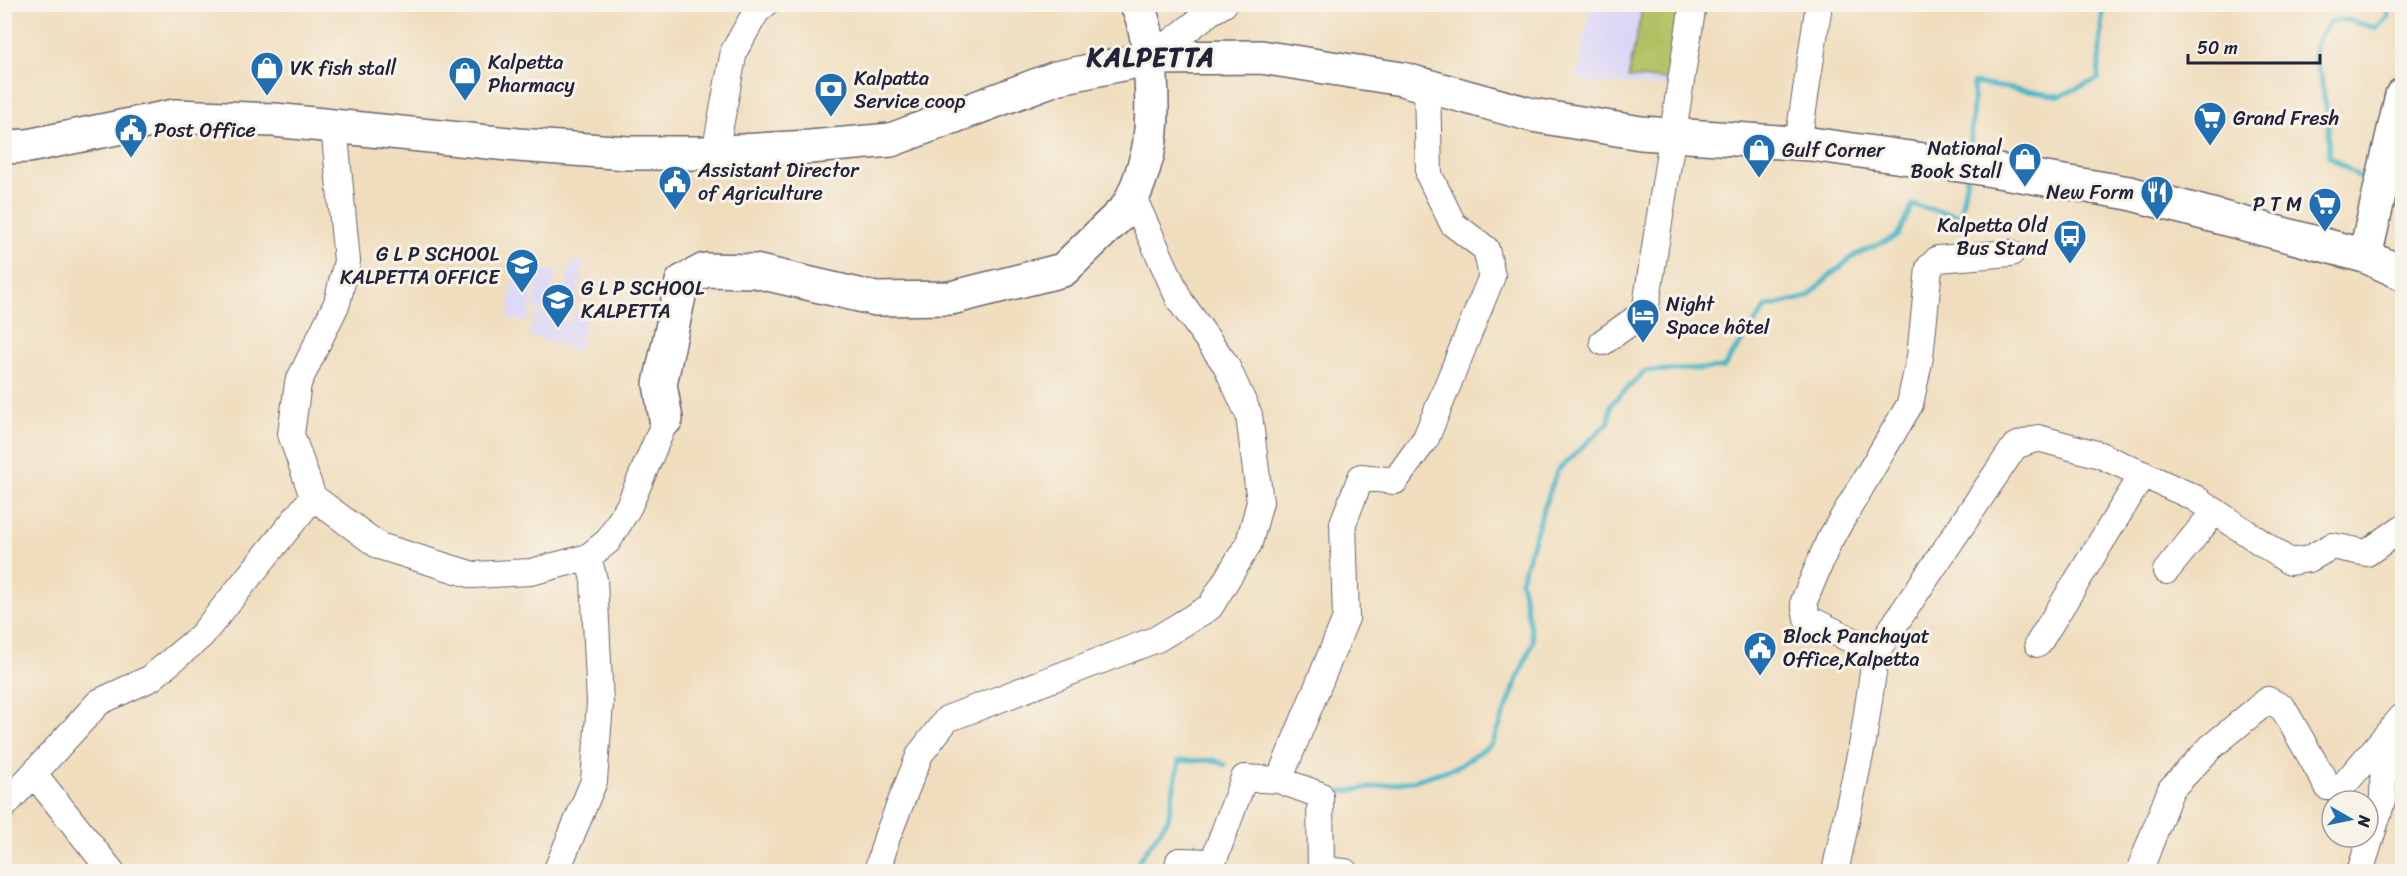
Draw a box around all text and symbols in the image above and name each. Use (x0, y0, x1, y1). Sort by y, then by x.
scale bar (2188, 27, 2320, 65)
text: 50 m (2197, 32, 2238, 64)
district label: KALPETTA (1086, 34, 1215, 80)
place label: Kalpetta Pharmacy (488, 45, 575, 103)
shop icon: VK fish stall (249, 50, 285, 97)
place label: VK fish stall (290, 51, 397, 86)
shop icon: Kalpetta Pharmacy (447, 55, 483, 102)
place label: Kalpatta Service coop (854, 61, 966, 119)
bank icon: Kalpatta Service coop (813, 71, 849, 118)
supermarket icon: Grand Fresh (2192, 100, 2228, 147)
place label: Grand Fresh (2233, 101, 2339, 136)
public building icon: Post Office (113, 112, 149, 159)
place label: Post Office (154, 113, 256, 148)
place label: National Book Stall (1911, 131, 2003, 189)
shop icon: Gulf Corner (1741, 132, 1777, 179)
place label: Gulf Corner (1782, 133, 1886, 168)
shop icon: National Book Stall (2007, 141, 2043, 188)
place label: Assistant Director of Agriculture (697, 153, 860, 211)
public building icon: Assistant Director of Agriculture (657, 164, 693, 211)
restaurant icon: New Form (2139, 174, 2175, 221)
place label: New Form (2046, 175, 2134, 210)
supermarket icon: P T M (2307, 186, 2343, 233)
place label: P T M (2253, 187, 2302, 222)
place label: Kalpetta Old Bus Stand (1937, 208, 2048, 266)
bus stop icon: Kalpetta Old Bus Stand (2052, 218, 2088, 265)
place label: G L P SCHOOL KALPETTA OFFICE (340, 237, 501, 295)
school or university icon: G L P SCHOOL KALPETTA OFFICE (504, 247, 540, 294)
place label: G L P SCHOOL KALPETTA (581, 271, 705, 329)
school or university icon: G L P SCHOOL KALPETTA (540, 282, 576, 329)
place label: Night Space hôtel (1666, 287, 1771, 345)
hotel icon: Night Space hôtel (1625, 297, 1661, 344)
place label: Block Panchayat Office,Kalpetta (1783, 619, 1930, 677)
public building icon: Block Panchayat Office,Kalpetta (1742, 630, 1778, 677)
north arrow (2320, 789, 2380, 849)
text: N (2349, 813, 2380, 830)

